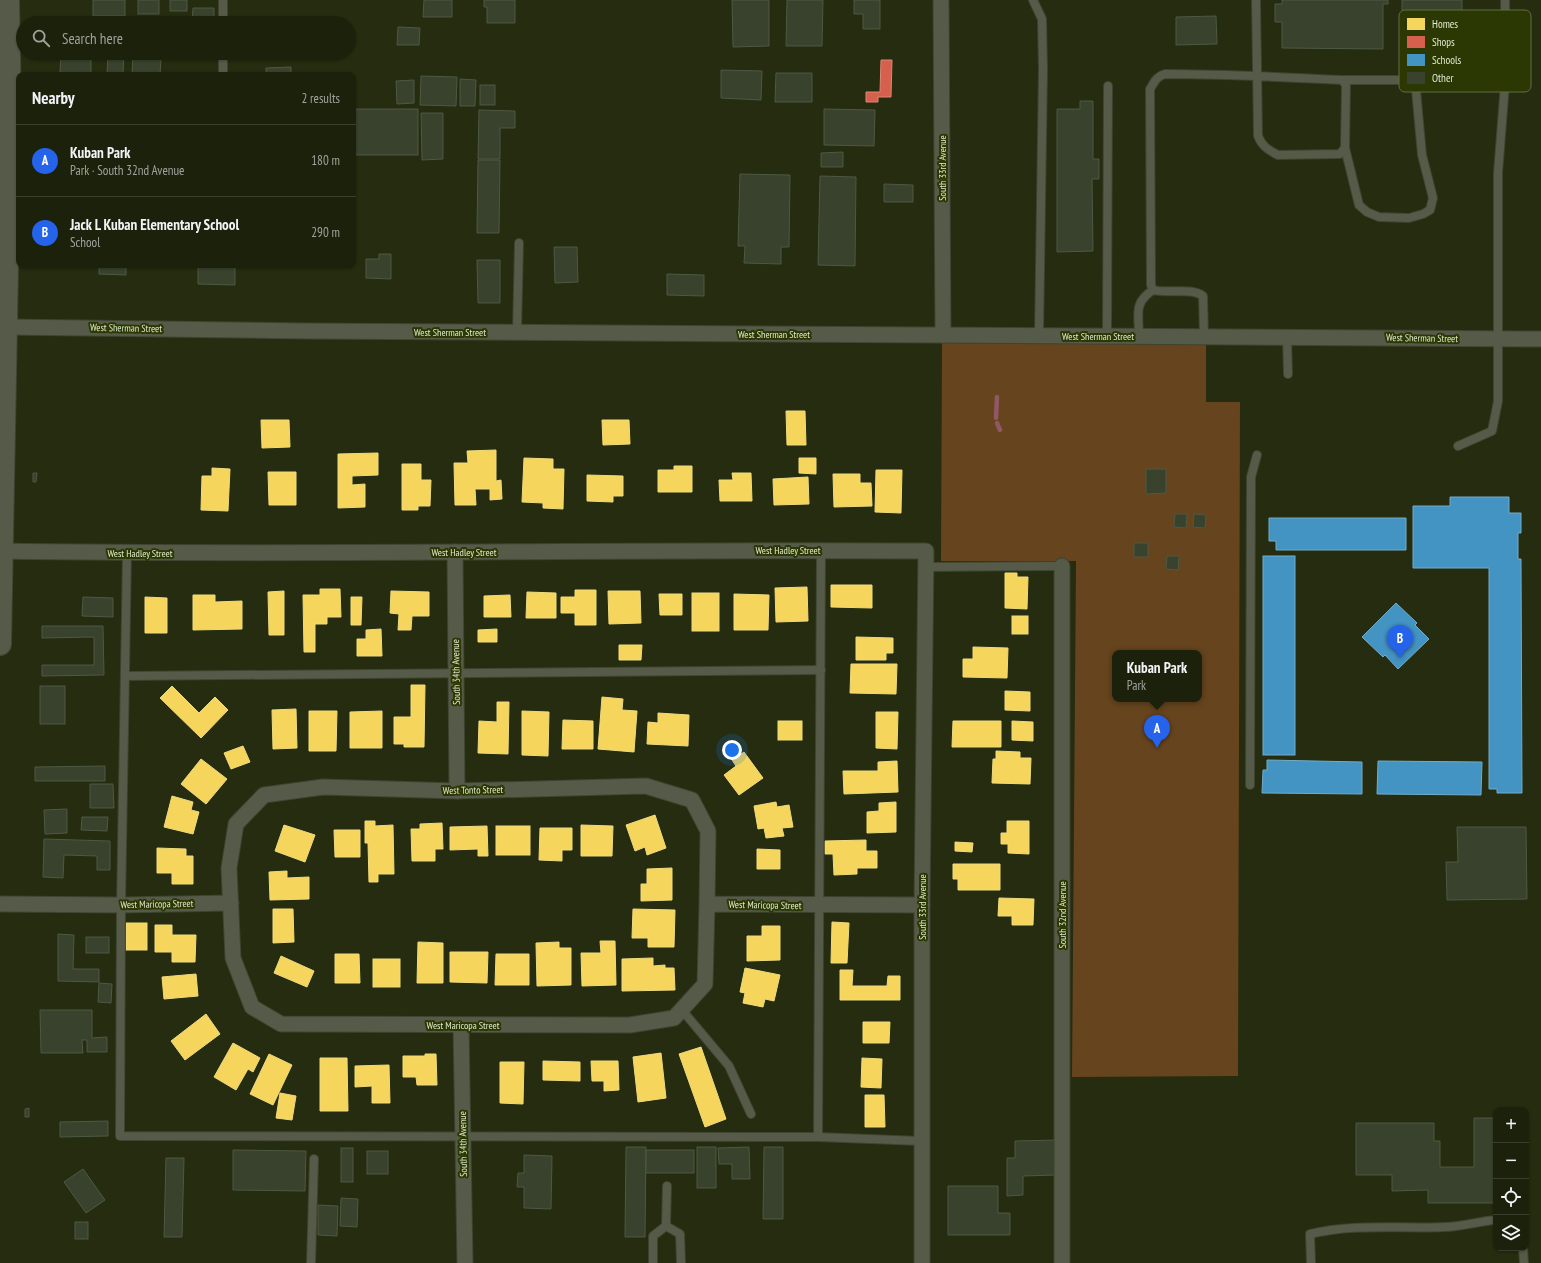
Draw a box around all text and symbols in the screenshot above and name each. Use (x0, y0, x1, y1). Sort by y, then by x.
legend (1399, 10, 1531, 92)
search box (16, 16, 356, 60)
text: Homes (1432, 17, 1458, 31)
icon: search (30, 27, 52, 49)
text: Search here (62, 29, 123, 48)
text: Shops (1432, 35, 1455, 49)
text: Schools (1432, 53, 1462, 67)
text: Other (1432, 71, 1453, 85)
text: Nearby (32, 87, 75, 109)
text: 2 results (301, 90, 340, 107)
street label: South 33rd Avenue (936, 135, 949, 201)
text: Kuban Park (70, 143, 131, 162)
text: A (42, 152, 48, 169)
text: 180 m (311, 152, 340, 169)
text: Park · South 32nd Avenue (70, 162, 184, 179)
text: Jack L Kuban Elementary School (70, 215, 239, 234)
text: B (42, 224, 48, 241)
text: 290 m (311, 224, 340, 241)
text: School (70, 234, 100, 251)
street label: West Sherman Street (90, 321, 162, 335)
street label: West Sherman Street (414, 326, 486, 339)
street label: West Sherman Street (738, 328, 810, 341)
street label: West Sherman Street (1062, 330, 1134, 343)
street label: West Sherman Street (1386, 331, 1458, 345)
street label: West Hadley Street (755, 544, 821, 557)
street label: West Hadley Street (431, 546, 497, 559)
street label: West Hadley Street (107, 547, 173, 560)
pin: B (1387, 625, 1413, 658)
street label: South 34th Avenue (449, 639, 463, 705)
popup (1112, 650, 1202, 702)
text: Kuban Park (1127, 658, 1187, 677)
text: Park (1127, 677, 1146, 694)
pin: A (1144, 715, 1170, 748)
your location (722, 740, 742, 760)
street label: West Tonto Street (443, 783, 504, 797)
street label: South 33rd Avenue (916, 874, 929, 940)
street label: South 32nd Avenue (1056, 881, 1069, 949)
street label: West Maricopa Street (120, 897, 194, 911)
street label: West Maricopa Street (728, 898, 802, 912)
street label: West Maricopa Street (427, 1019, 500, 1032)
map controls (1493, 1107, 1529, 1251)
button: + (1493, 1107, 1529, 1143)
street label: South 34th Avenue (456, 1111, 470, 1177)
button: − (1493, 1143, 1529, 1179)
button: locate (1493, 1179, 1529, 1215)
button: layers (1493, 1215, 1529, 1251)

